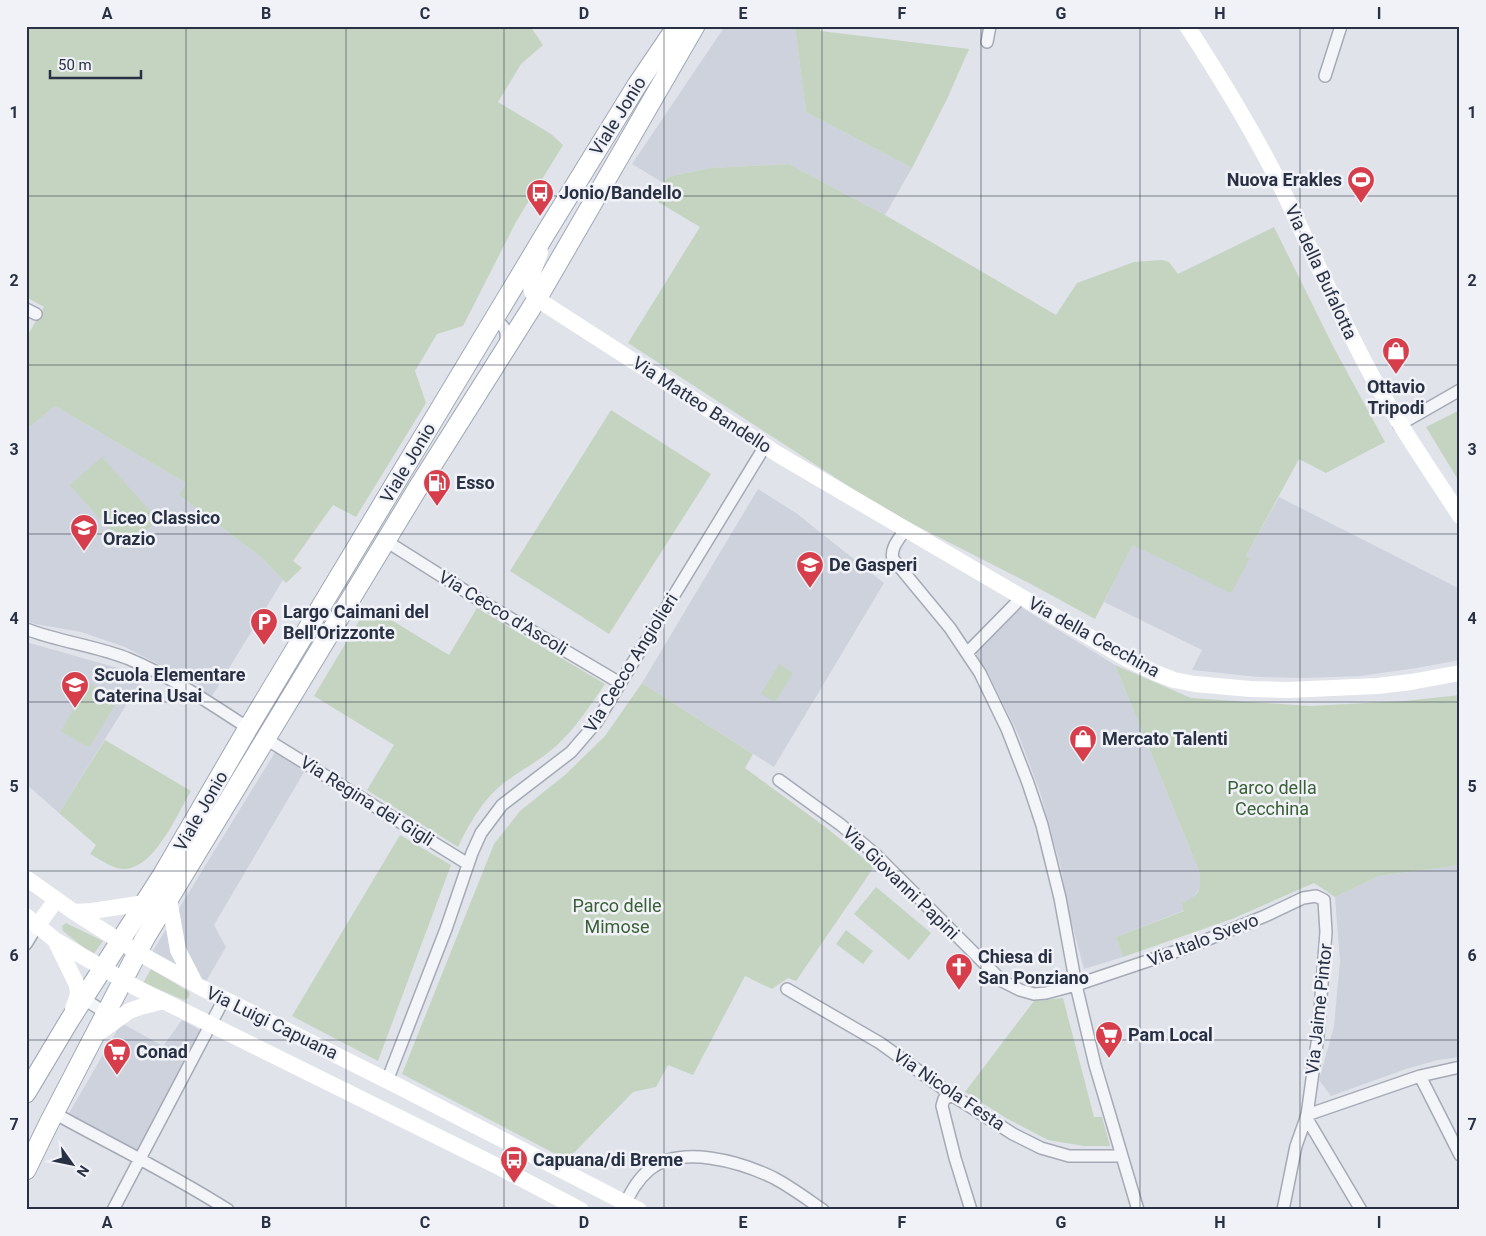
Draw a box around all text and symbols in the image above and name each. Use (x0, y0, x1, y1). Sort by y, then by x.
text: A (102, 4, 113, 23)
text: B (261, 4, 271, 23)
text: C (420, 4, 430, 23)
text: D (579, 4, 589, 23)
text: E (739, 4, 748, 23)
text: F (898, 4, 907, 23)
text: G (1056, 4, 1067, 23)
text: H (1214, 4, 1226, 23)
text: I (1377, 4, 1381, 23)
scale bar (50, 48, 141, 80)
text: 50 m (58, 56, 92, 74)
street label: Viale Jonio (585, 73, 650, 159)
text: 1 (9, 103, 19, 122)
text: 1 (1467, 103, 1477, 122)
sports icon: Nuova Erakles (1346, 165, 1376, 204)
place label: Nuova Erakles (1227, 169, 1342, 190)
bus stop icon: Jonio/Bandello (525, 178, 555, 217)
place label: Jonio/Bandello (559, 182, 682, 203)
street label: Via della Bufalotta (1281, 201, 1362, 342)
text: 2 (9, 271, 19, 290)
text: 2 (1467, 271, 1477, 290)
shop icon: Ottavio Tripodi (1381, 336, 1411, 375)
street label: Via Matteo Bandello (629, 352, 776, 457)
place label: Ottavio Tripodi (1367, 376, 1425, 418)
street label: Viale Jonio (376, 419, 439, 506)
text: 3 (9, 440, 19, 459)
text: 3 (1467, 440, 1477, 459)
fuel station icon: Esso (422, 468, 452, 507)
place label: Esso (456, 472, 495, 493)
place label: Liceo Classico Orazio (103, 507, 220, 549)
school or university icon: Liceo Classico Orazio (69, 513, 99, 552)
school or university icon: De Gasperi (795, 550, 825, 589)
place label: De Gasperi (829, 554, 917, 575)
street label: Via Cecco d'Ascoli (435, 566, 572, 659)
street label: Via Cecco Angiolieri (579, 589, 682, 736)
street label: Via della Cecchina (1025, 592, 1164, 681)
place label: Largo Caimani del Bell'Orizzonte (283, 601, 429, 643)
parking icon: Largo Caimani del Bell'Orizzonte (249, 607, 279, 646)
text: 4 (9, 609, 19, 628)
text: 4 (1467, 609, 1477, 628)
place label: Scuola Elementare Caterina Usai (94, 664, 246, 706)
school or university icon: Scuola Elementare Caterina Usai (60, 670, 90, 709)
shop icon: Mercato Talenti (1068, 724, 1098, 763)
place label: Mercato Talenti (1102, 728, 1228, 749)
street label: Via Regina dei Gigli (297, 751, 438, 850)
street label: Viale Jonio (169, 767, 232, 854)
text: 5 (9, 777, 19, 796)
park label: Parco della Cecchina (1227, 777, 1317, 819)
text: 5 (1467, 777, 1477, 796)
street label: Via Giovanni Papini (839, 822, 964, 944)
park label: Parco delle Mimose (572, 895, 662, 937)
street label: Via Italo Svevo (1144, 909, 1261, 970)
street label: Via Jaime Pintor (1301, 942, 1336, 1076)
text: 6 (9, 946, 19, 965)
place label: Chiesa di San Ponziano (978, 946, 1089, 988)
text: 6 (1467, 946, 1477, 965)
church icon: Chiesa di San Ponziano (944, 952, 974, 991)
street label: Via Luigi Capuana (203, 982, 341, 1063)
supermarket icon: Pam Local (1094, 1020, 1124, 1059)
place label: Pam Local (1128, 1024, 1213, 1045)
supermarket icon: Conad (102, 1037, 132, 1076)
place label: Conad (136, 1041, 188, 1062)
street label: Via Nicola Festa (890, 1045, 1009, 1135)
text: 7 (9, 1115, 19, 1134)
text: 7 (1467, 1115, 1477, 1134)
north arrow (48, 1138, 98, 1188)
bus stop icon: Capuana/di Breme (499, 1145, 529, 1184)
place label: Capuana/di Breme (533, 1149, 683, 1170)
text: N (73, 1163, 92, 1180)
text: A (102, 1213, 113, 1232)
text: B (261, 1213, 271, 1232)
text: C (420, 1213, 430, 1232)
text: D (579, 1213, 589, 1232)
text: E (739, 1213, 748, 1232)
text: F (898, 1213, 907, 1232)
text: G (1056, 1213, 1067, 1232)
text: H (1214, 1213, 1226, 1232)
text: I (1377, 1213, 1381, 1232)

